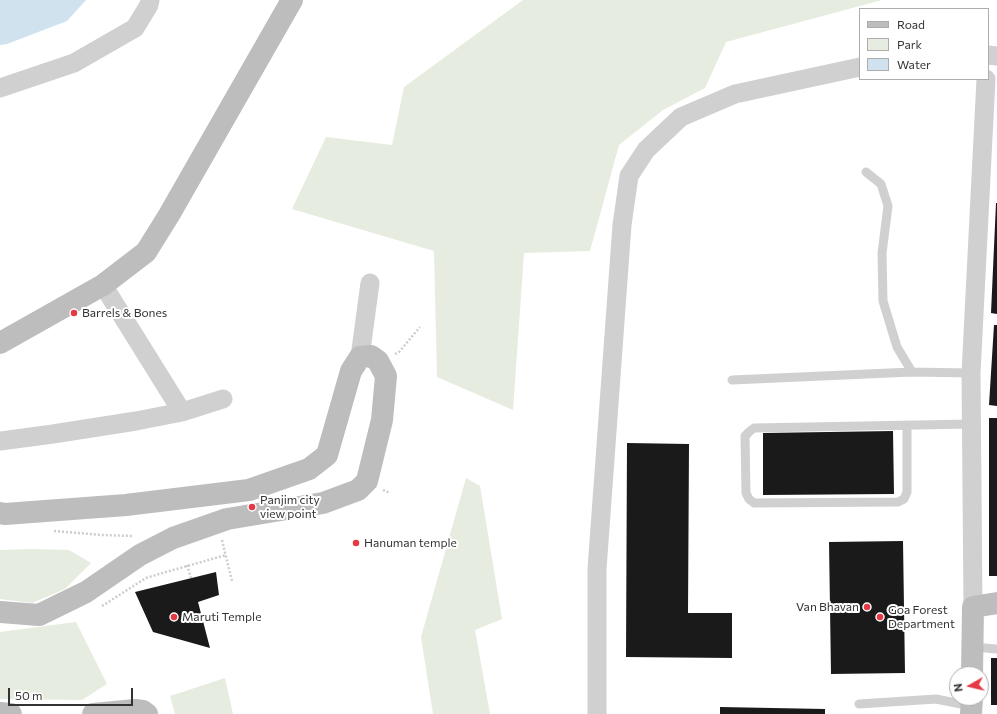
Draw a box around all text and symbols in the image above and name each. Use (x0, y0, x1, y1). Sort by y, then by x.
legend (859, 8, 989, 80)
text: Road (897, 17, 925, 31)
text: Park (897, 37, 922, 51)
text: Water (897, 57, 931, 71)
place label: Barrels & Bones (82, 306, 167, 320)
marker: Barrels & Bones (69, 308, 79, 318)
place label: Panjim city view point (260, 493, 320, 521)
marker: Panjim city view point (247, 502, 257, 512)
place label: Hanuman temple (364, 536, 457, 550)
marker: Hanuman temple (351, 538, 361, 548)
place label: Van Bhavan (796, 600, 859, 614)
marker: Van Bhavan (862, 602, 872, 612)
place label: Goa Forest Department (888, 603, 955, 631)
place label: Maruti Temple (182, 610, 261, 624)
marker: Maruti Temple (169, 612, 179, 622)
marker: Goa Forest Department (875, 612, 885, 622)
north arrow (949, 666, 989, 706)
scale bar (10, 680, 135, 706)
text: N (951, 683, 965, 693)
text: 50 m (15, 688, 43, 702)

